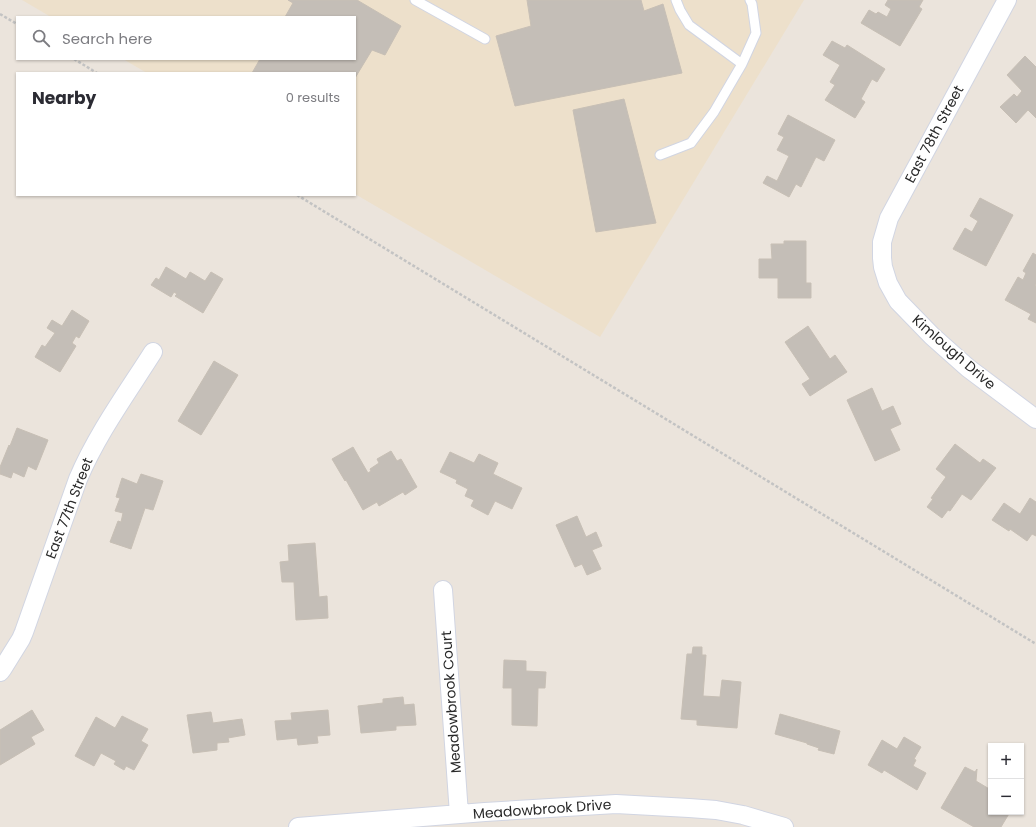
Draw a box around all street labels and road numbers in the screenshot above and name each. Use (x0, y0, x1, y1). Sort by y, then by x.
street label: East 78th Street (900, 82, 968, 186)
street label: Kimlough Drive (908, 310, 1000, 394)
street label: East 77th Street (41, 455, 97, 561)
street label: Meadowbrook Court (436, 630, 466, 774)
street label: Meadowbrook Drive (472, 794, 612, 824)

